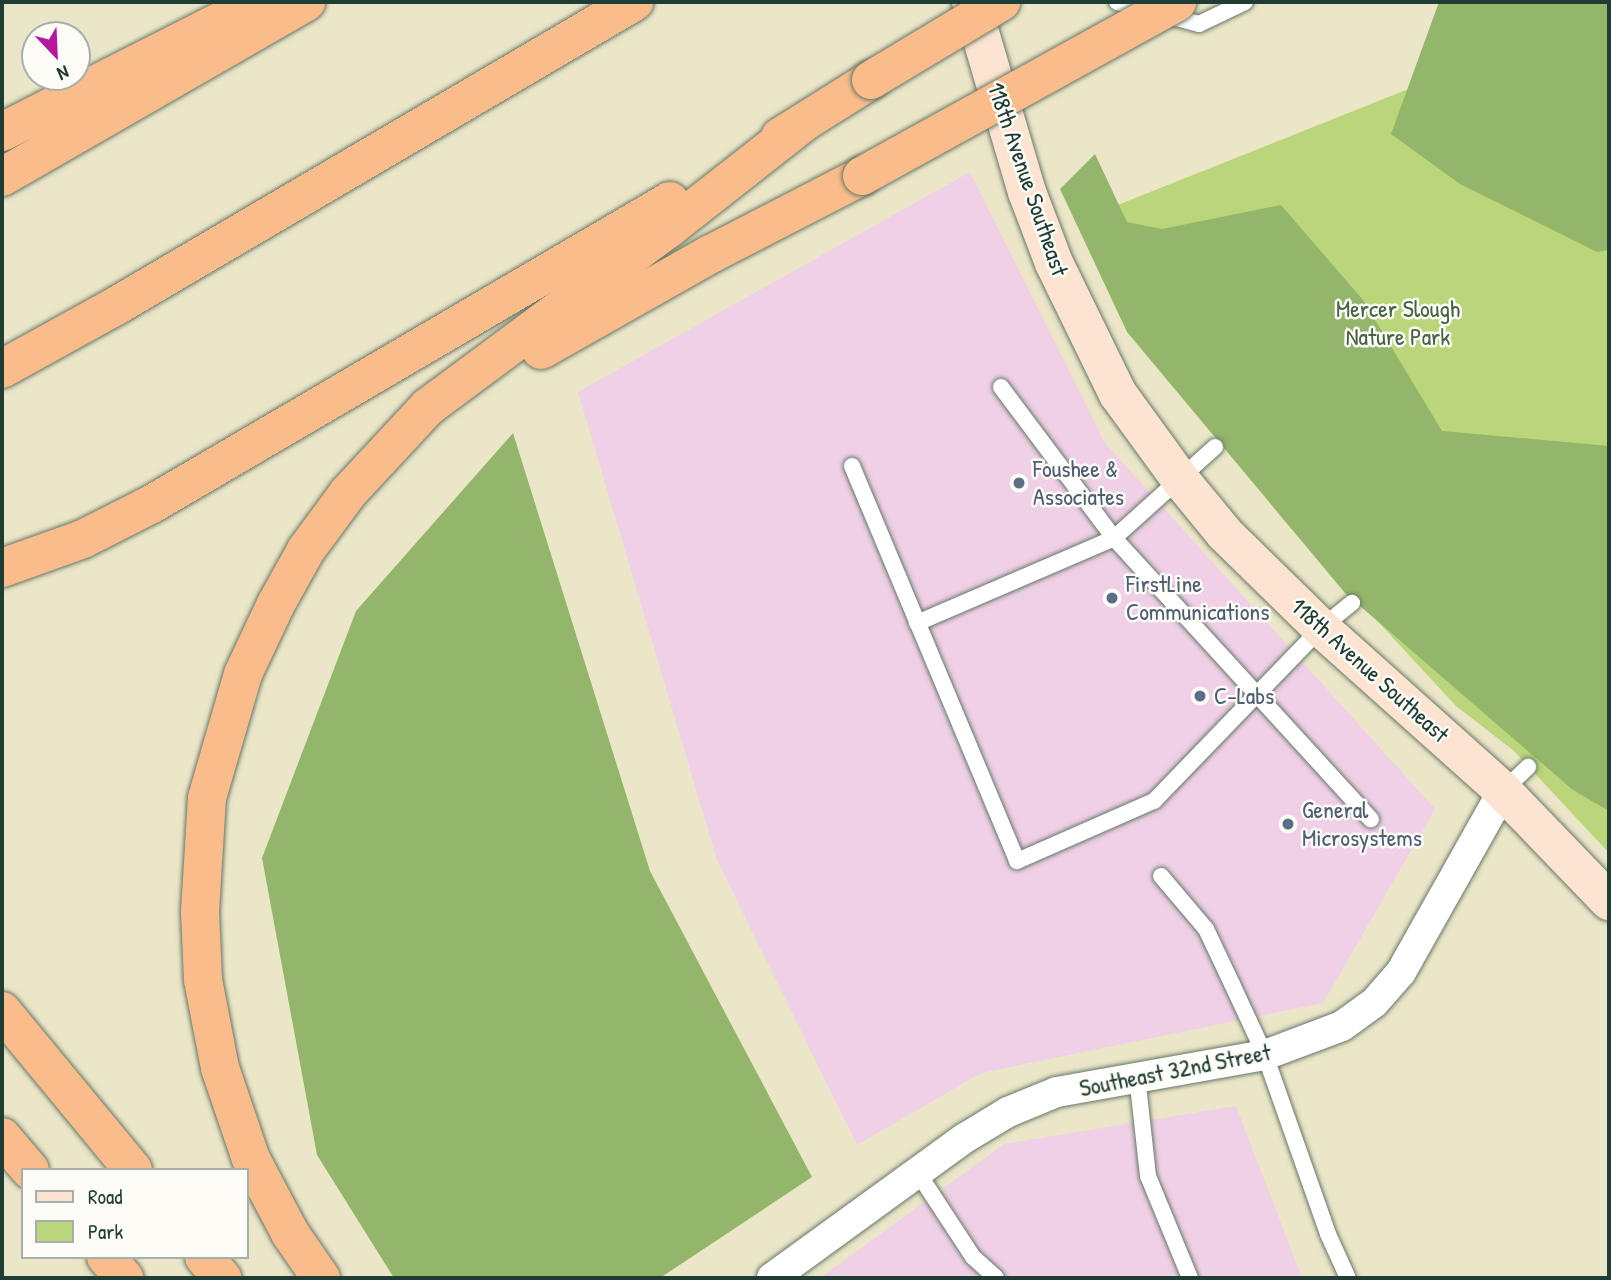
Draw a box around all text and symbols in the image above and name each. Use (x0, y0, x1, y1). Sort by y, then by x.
north arrow (21, 21, 91, 91)
text: N (54, 60, 73, 87)
street label: 118th Avenue Southeast (981, 78, 1075, 280)
park label: Mercer Slough Nature Park (1336, 295, 1460, 351)
place label: Foushee & Associates (1033, 455, 1124, 511)
marker: Foushee & Associates (1011, 475, 1027, 491)
place label: FirstLine Communications (1126, 570, 1269, 626)
marker: FirstLine Communications (1104, 590, 1120, 606)
street label: 118th Avenue Southeast (1285, 591, 1455, 749)
place label: C-Labs (1214, 682, 1274, 710)
marker: C-Labs (1192, 688, 1208, 704)
place label: General Microsystems (1302, 796, 1422, 852)
marker: General Microsystems (1280, 816, 1296, 832)
street label: Southeast 32nd Street (1077, 1037, 1273, 1103)
legend (21, 1168, 248, 1259)
text: Road (88, 1182, 122, 1211)
text: Park (88, 1217, 123, 1246)

